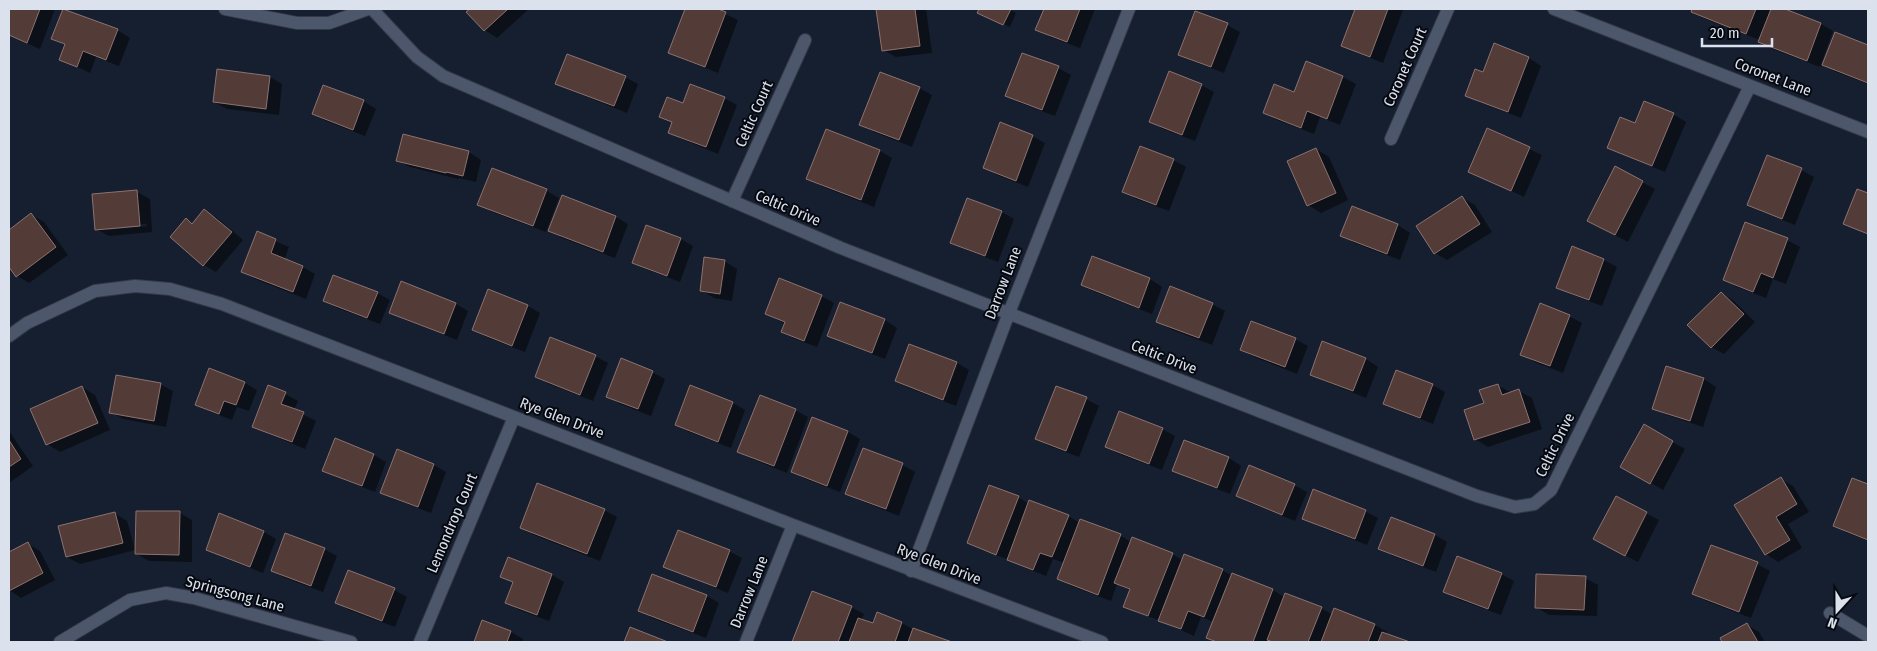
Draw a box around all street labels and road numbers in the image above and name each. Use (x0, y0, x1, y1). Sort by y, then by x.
street label: Coronet Court (1380, 24, 1431, 109)
street label: Coronet Lane (1732, 54, 1814, 100)
street label: Celtic Court (731, 78, 777, 150)
street label: Celtic Drive (753, 186, 823, 230)
street label: Darrow Lane (981, 244, 1025, 322)
street label: Celtic Drive (1129, 336, 1199, 378)
street label: Rye Glen Drive (517, 394, 607, 442)
street label: Celtic Drive (1532, 410, 1578, 480)
street label: Lemondrop Court (423, 470, 481, 576)
street label: Rye Glen Drive (894, 540, 984, 588)
street label: Darrow Lane (726, 553, 772, 631)
street label: Springsong Lane (184, 572, 286, 616)

